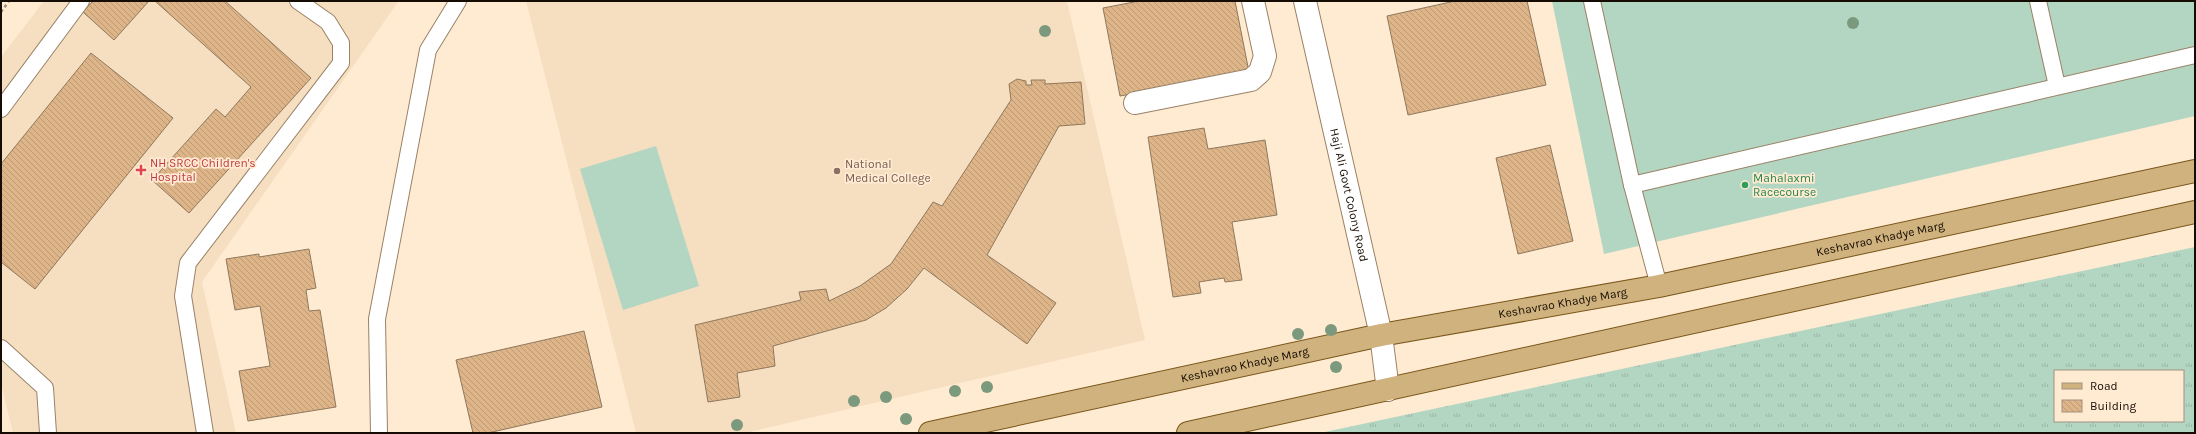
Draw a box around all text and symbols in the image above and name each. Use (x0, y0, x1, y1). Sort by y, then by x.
street label: Haji Ali Govt Colony Road (1327, 127, 1371, 263)
place label: NH SRCC Children's Hospital (150, 156, 256, 184)
place label: National Medical College (845, 157, 931, 185)
marker: NH SRCC Children's Hospital (135, 164, 147, 176)
marker: National Medical College (832, 166, 842, 176)
place label: Mahalaxmi Racecourse (1753, 171, 1816, 199)
marker: Mahalaxmi Racecourse (1740, 180, 1750, 190)
street label: Keshavrao Khadye Marg (1815, 218, 1946, 259)
street label: Keshavrao Khadye Marg (1497, 285, 1628, 321)
street label: Keshavrao Khadye Marg (1179, 344, 1310, 385)
legend (2054, 370, 2184, 422)
text: Road (2090, 379, 2118, 393)
text: Building (2090, 399, 2137, 413)

